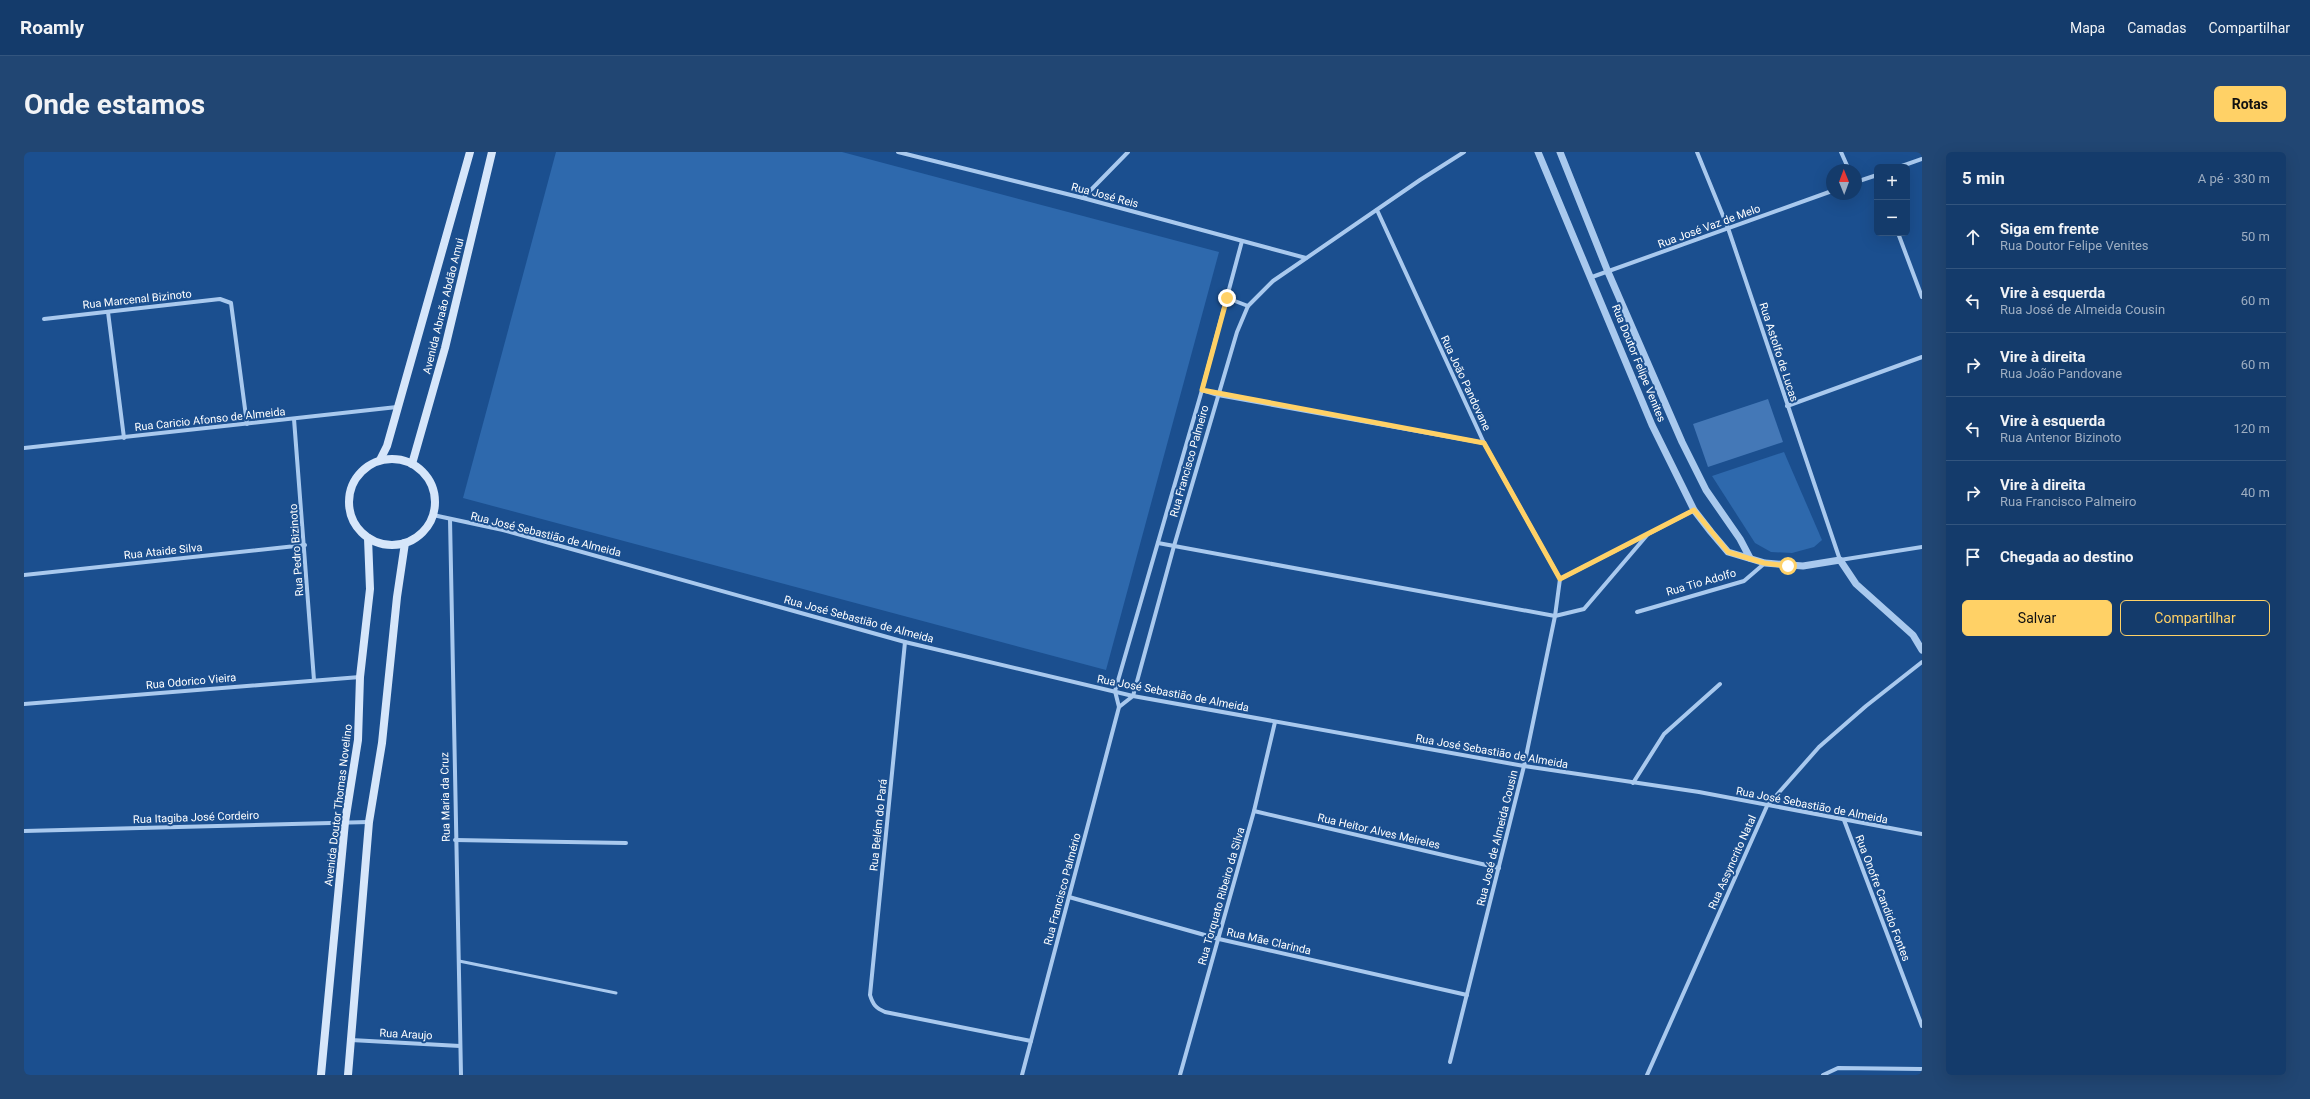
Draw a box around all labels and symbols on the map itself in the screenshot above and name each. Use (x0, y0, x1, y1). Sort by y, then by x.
north arrow (1826, 164, 1862, 200)
street label: Rua José Reis (1070, 180, 1140, 211)
street label: Rua José Vaz de Melo (1656, 202, 1762, 251)
street label: Avenida Abraão Abdão Amui (420, 237, 467, 375)
street label: Rua Marcenal Bizinoto (82, 287, 192, 312)
route end (1218, 289, 1236, 307)
street label: Rua Astolfo de Lucas (1756, 301, 1801, 404)
street label: Rua Doutor Felipe Venites (1609, 302, 1668, 424)
street label: Rua João Pandovane (1438, 334, 1493, 433)
street label: Rua Francisco Palmeiro (1167, 404, 1212, 518)
street label: Rua Caricio Afonso de Almeida (134, 405, 286, 434)
street label: Rua Pedro Bizinoto (287, 503, 306, 597)
street label: Rua José Sebastião de Almeida (469, 509, 622, 559)
street label: Rua Ataide Silva (123, 541, 203, 562)
route start (1779, 557, 1797, 575)
street label: Rua Tio Adolfo (1665, 566, 1738, 599)
street label: Rua José Sebastião de Almeida (783, 593, 935, 646)
street label: Rua Odorico Vieira (145, 671, 237, 692)
street label: Rua José Sebastião de Almeida (1096, 672, 1250, 715)
street label: Avenida Doutor Thomas Novelino (322, 723, 355, 887)
street label: Rua José Sebastião de Almeida (1415, 732, 1569, 771)
street label: Rua Maria da Cruz (438, 752, 453, 842)
street label: Rua José de Almeida Cousin (1474, 769, 1521, 907)
street label: Rua Belém do Pará (867, 778, 890, 872)
street label: Rua José Sebastião de Almeida (1735, 784, 1889, 827)
street label: Rua Itagiba José Cordeiro (133, 809, 259, 826)
street label: Rua Heitor Alves Meireles (1316, 811, 1442, 852)
street label: Rua Assyncrito Natal (1706, 813, 1759, 911)
street label: Rua Torquato Ribeiro da Silva (1196, 826, 1247, 967)
street label: Rua Francisco Palmério (1041, 832, 1084, 947)
street label: Rua Onofre Candido Fontes (1852, 833, 1913, 963)
street label: Rua Mãe Clarinda (1225, 925, 1312, 958)
street label: Rua Araujo (379, 1027, 433, 1042)

